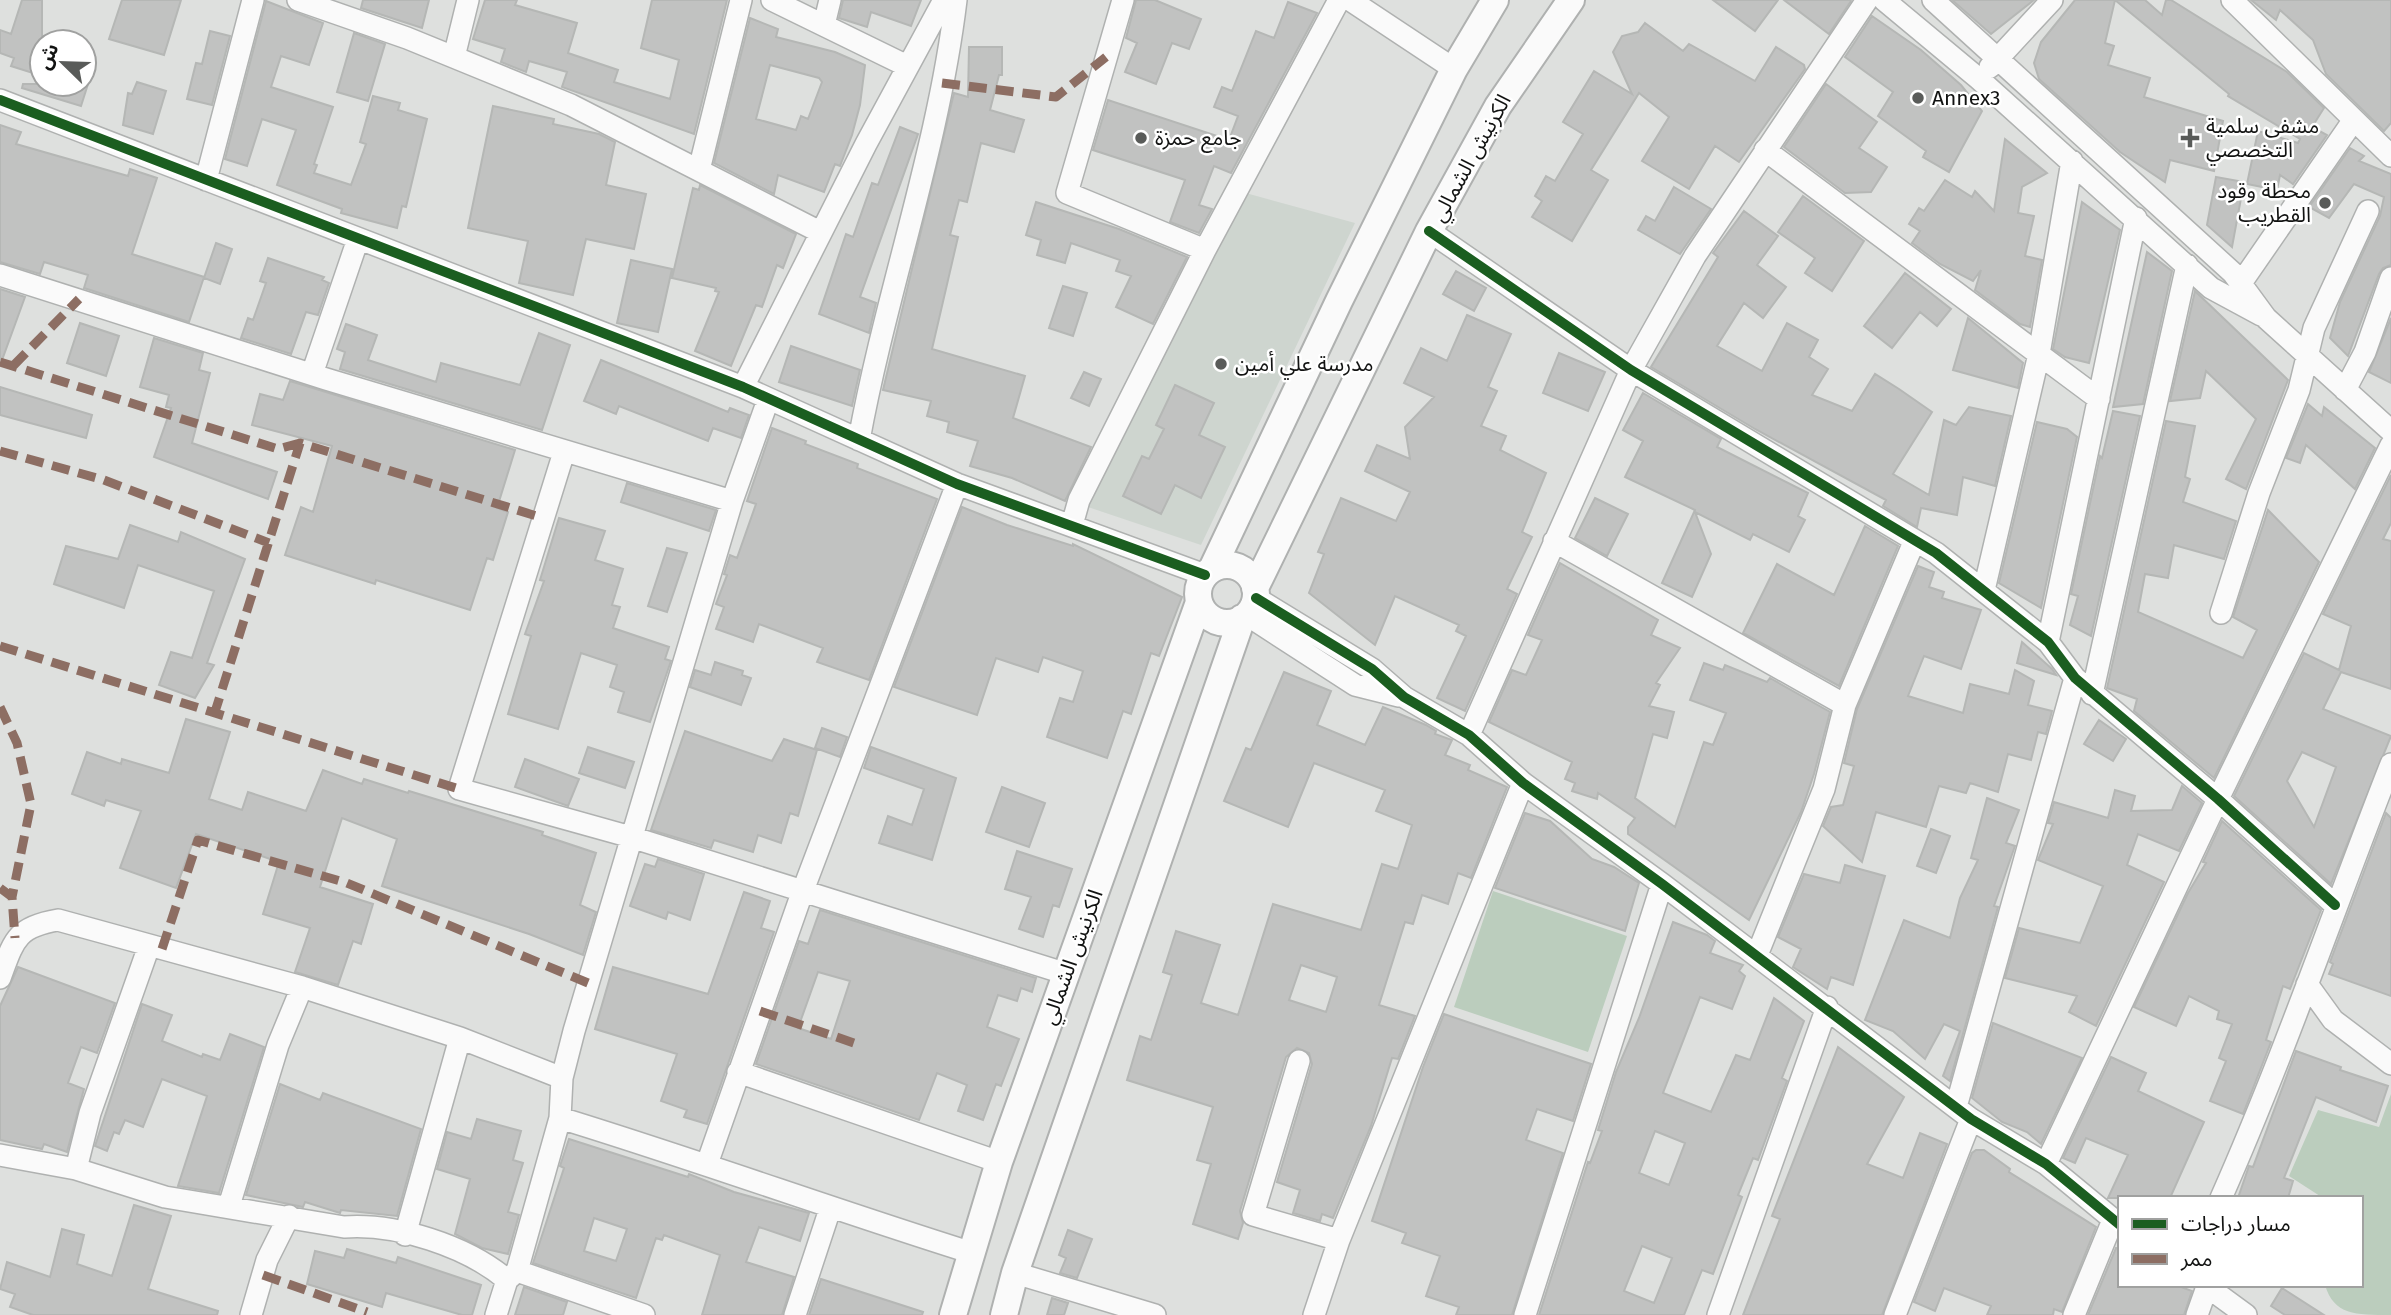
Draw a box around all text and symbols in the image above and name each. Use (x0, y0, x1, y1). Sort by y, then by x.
north arrow (28, 28, 98, 98)
text: ش (32, 40, 63, 73)
place label: Annex3 (1932, 85, 2001, 111)
street label: الكرنيش الشمالي (1425, 90, 1519, 228)
marker: Annex3 (1910, 90, 1926, 106)
place label: مشفى سلمية التخصصي (2206, 113, 2319, 166)
place label: جامع حمزة (1155, 125, 1242, 153)
marker: مشفى سلمية التخصصي (2180, 128, 2200, 148)
marker: جامع حمزة (1133, 130, 1149, 146)
place label: محطة وقود القطريب (2217, 178, 2311, 228)
marker: محطة وقود القطريب (2317, 195, 2333, 211)
place label: مدرسة علي أمين (1235, 351, 1374, 380)
marker: مدرسة علي أمين (1213, 356, 1229, 372)
street label: الكرنيش الشمالي (1036, 886, 1111, 1029)
legend (2118, 1196, 2363, 1287)
text: مسار دراجات (2181, 1211, 2291, 1237)
text: ممر (2180, 1246, 2212, 1272)

